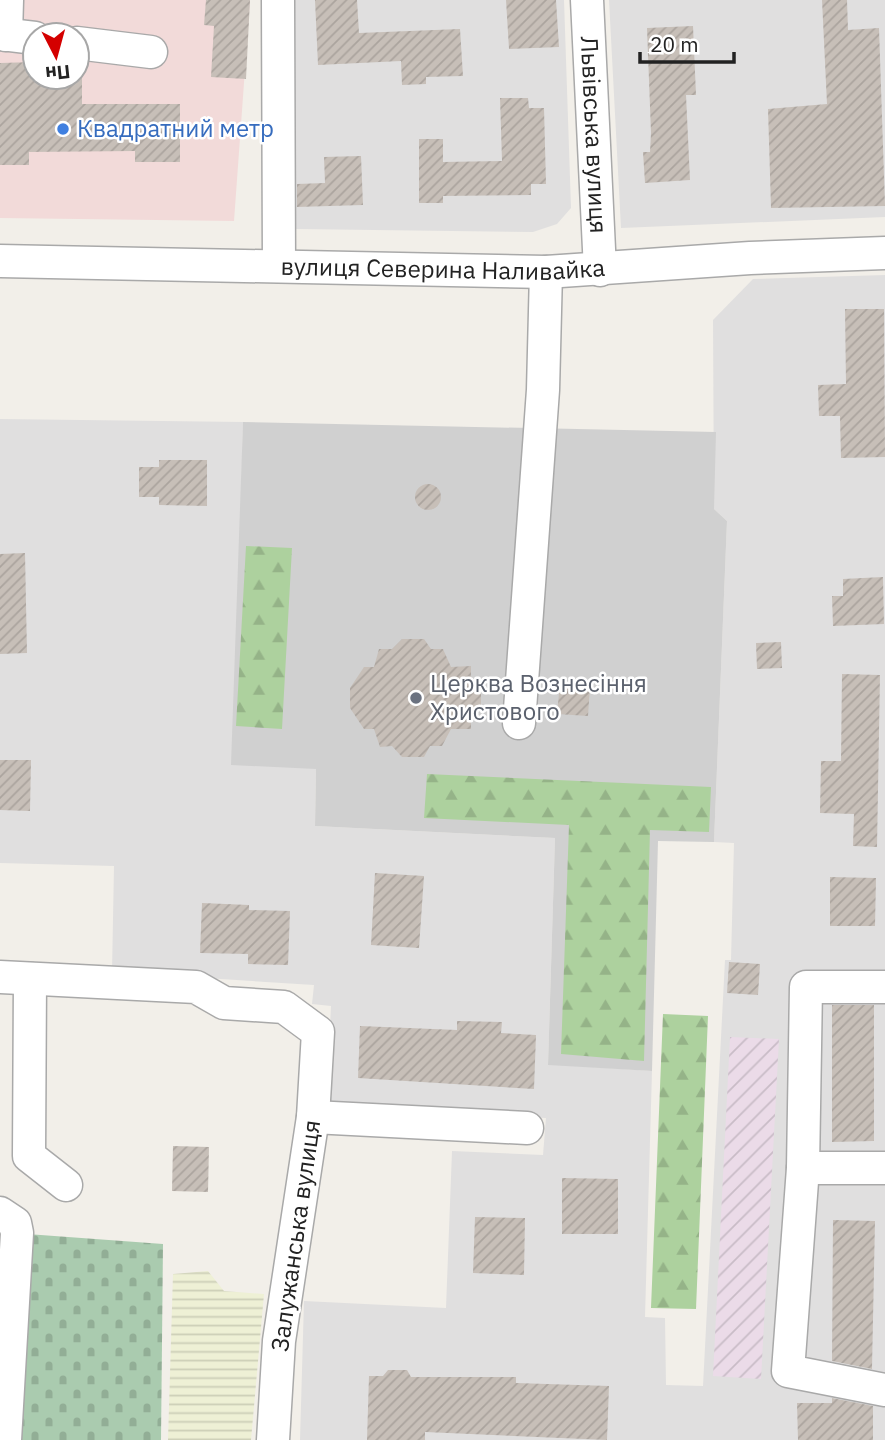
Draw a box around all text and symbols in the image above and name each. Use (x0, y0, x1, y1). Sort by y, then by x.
north arrow (21, 21, 91, 91)
scale bar (640, 21, 734, 65)
text: 20 m (650, 30, 699, 58)
street label: Львівська вулиця (574, 35, 615, 234)
text: Пн (44, 60, 72, 86)
place label: Квадратний метр (77, 112, 274, 144)
marker: Квадратний метр (55, 121, 71, 137)
street label: вулиця Северина Наливайка (280, 250, 606, 287)
place label: Церква Вознесіння Христового (430, 667, 647, 727)
marker: Церква Вознесіння Христового (408, 690, 424, 706)
street label: Залужанська вулиця (263, 1118, 327, 1354)

